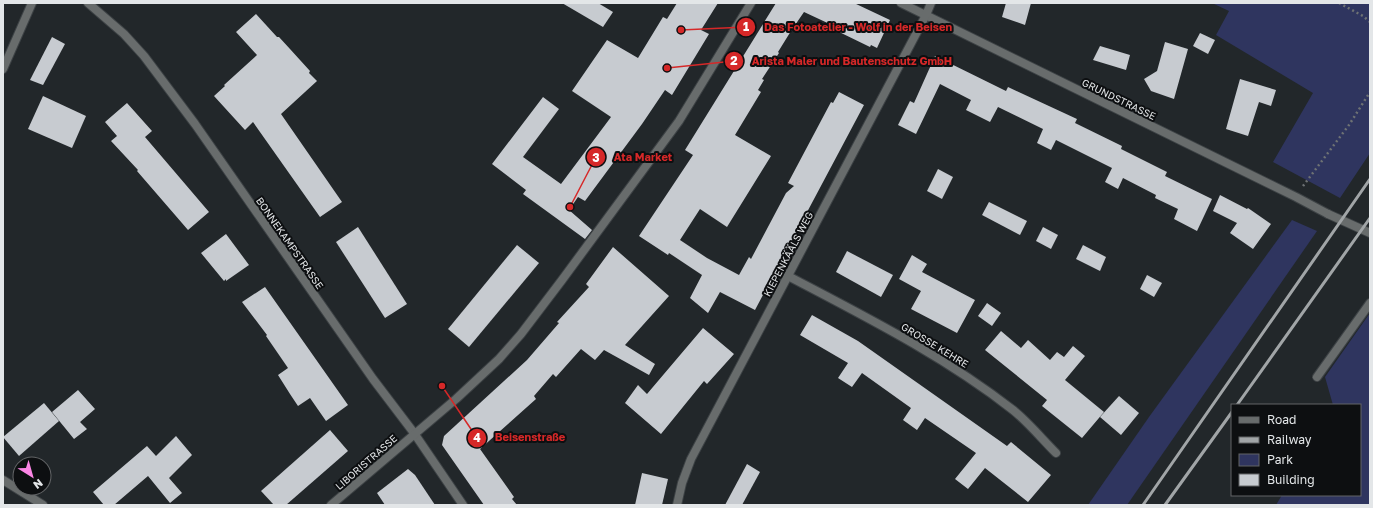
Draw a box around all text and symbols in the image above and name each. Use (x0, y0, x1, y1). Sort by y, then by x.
callout: Das Fotoatelier - Wolf in der Beisen (736, 16, 960, 39)
text: 1 (743, 19, 749, 34)
text: Das Fotoatelier - Wolf in der Beisen (764, 20, 952, 33)
callout: Arista Maler und Bautenschutz GmbH (724, 49, 960, 72)
text: 2 (730, 53, 738, 68)
text: Arista Maler und Bautenschutz GmbH (752, 54, 952, 67)
street label: GRUNDSTRASSE (1080, 76, 1158, 122)
callout: Ata Market (586, 146, 681, 169)
text: 3 (592, 150, 600, 165)
text: Ata Market (614, 150, 673, 163)
street label: BONNEKAMPSTRASSE (254, 195, 326, 291)
street label: KIEPENKÄÄLS WEG (760, 209, 815, 298)
street label: GROSSE KEHRE (899, 320, 971, 370)
legend (1231, 404, 1361, 496)
text: Road (1267, 412, 1296, 427)
callout: Beisenstraße (467, 426, 574, 449)
text: 4 (473, 430, 481, 445)
text: Beisenstraße (495, 430, 566, 443)
street label: LIBORISTRASSE (333, 432, 399, 492)
text: Railway (1267, 432, 1312, 447)
text: Park (1267, 452, 1293, 467)
north arrow (12, 456, 52, 496)
text: Building (1267, 472, 1315, 487)
text: N (31, 477, 46, 492)

